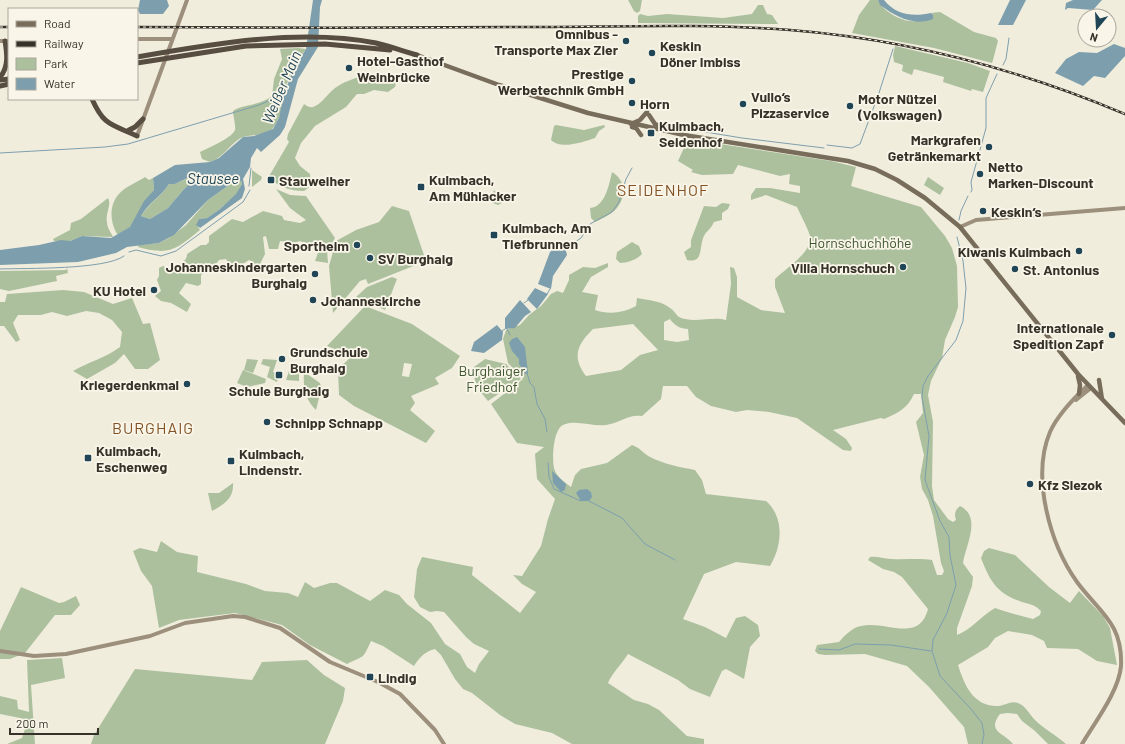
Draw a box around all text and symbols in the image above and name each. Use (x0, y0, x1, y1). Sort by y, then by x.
legend (8, 8, 138, 100)
north arrow (1077, 8, 1117, 48)
text: Road (44, 16, 71, 30)
place label: Omnibus - Transporte Max Zier (494, 25, 619, 58)
text: N (1088, 31, 1099, 45)
text: Railway (44, 36, 84, 50)
marker: Omnibus - Transporte Max Zier (621, 36, 631, 46)
place label: Keskin Döner Imbiss (660, 37, 741, 70)
water label: Weißer Main (258, 48, 304, 126)
marker: Keskin Döner Imbiss (647, 48, 657, 58)
place label: Hotel-Gasthof Weinbrücke (357, 52, 444, 85)
text: Park (44, 56, 68, 70)
marker: Hotel-Gasthof Weinbrücke (344, 63, 354, 73)
place label: Prestige Werbetechnik GmbH (498, 65, 624, 98)
text: Water (44, 76, 76, 90)
marker: Prestige Werbetechnik GmbH (627, 76, 637, 86)
place label: Vullo‘s Pizzaservice (751, 88, 830, 121)
place label: Motor Nützel (Volkswagen) (857, 90, 942, 123)
place label: Horn (640, 95, 670, 112)
marker: Horn (627, 98, 637, 108)
marker: Vullo‘s Pizzaservice (738, 99, 748, 109)
marker: Motor Nützel (Volkswagen) (845, 101, 855, 111)
place label: Kulmbach, Seidenhof (659, 117, 725, 150)
marker: Kulmbach, Seidenhof (646, 128, 656, 138)
place label: Markgrafen Getränkemarkt (888, 131, 981, 164)
marker: Markgrafen Getränkemarkt (984, 142, 994, 152)
place label: Netto Marken-Discount (988, 158, 1094, 191)
water label: Stausee (187, 169, 239, 187)
marker: Netto Marken-Discount (975, 169, 985, 179)
place label: Kulmbach, Am Mühlacker (429, 171, 517, 204)
place label: Stauweiher (279, 172, 351, 189)
marker: Stauweiher (266, 175, 276, 185)
district label: SEIDENHOF (617, 180, 709, 199)
marker: Kulmbach, Am Mühlacker (416, 182, 426, 192)
place label: Keskin‘s (991, 203, 1041, 220)
marker: Keskin‘s (978, 206, 988, 216)
place label: Kulmbach, Am Tiefbrunnen (502, 219, 592, 252)
marker: Kulmbach, Am Tiefbrunnen (489, 230, 499, 240)
park label: Hornschuchhöhe (808, 234, 912, 251)
place label: Sportheim (284, 237, 349, 254)
marker: Sportheim (352, 240, 362, 250)
place label: Kiwanis Kulmbach (958, 243, 1071, 260)
marker: Kiwanis Kulmbach (1074, 246, 1084, 256)
place label: SV Burghaig (378, 250, 453, 267)
marker: SV Burghaig (365, 253, 375, 263)
place label: Johanneskindergarten Burghaig (166, 258, 307, 291)
place label: Villa Hornschuch (791, 259, 895, 276)
place label: St. Antonius (1023, 261, 1099, 278)
marker: Villa Hornschuch (898, 262, 908, 272)
marker: St. Antonius (1010, 264, 1020, 274)
marker: Johanneskindergarten Burghaig (310, 269, 320, 279)
place label: KU Hotel (93, 282, 146, 299)
marker: KU Hotel (149, 285, 159, 295)
place label: Johanneskirche (321, 292, 421, 309)
marker: Johanneskirche (308, 295, 318, 305)
place label: Internationale Spedition Zapf (1013, 319, 1104, 352)
marker: Internationale Spedition Zapf (1107, 330, 1117, 340)
place label: Grundschule Burghaig (290, 343, 368, 376)
marker: Grundschule Burghaig (277, 354, 287, 364)
park label: Burghaiger Friedhof (459, 362, 525, 395)
marker: Schule Burghaig (274, 370, 284, 380)
place label: Kriegerdenkmal (80, 376, 179, 393)
marker: Kriegerdenkmal (182, 379, 192, 389)
place label: Schule Burghaig (229, 382, 329, 399)
place label: Schnipp Schnapp (275, 414, 383, 431)
marker: Schnipp Schnapp (262, 417, 272, 427)
district label: BURGHAIG (112, 418, 194, 437)
place label: Kulmbach, Eschenweg (96, 442, 167, 475)
place label: Kulmbach, Lindenstr. (239, 445, 305, 478)
marker: Kulmbach, Eschenweg (83, 453, 93, 463)
marker: Kulmbach, Lindenstr. (226, 456, 236, 466)
place label: Kfz Slezok (1038, 476, 1103, 493)
marker: Kfz Slezok (1025, 479, 1035, 489)
place label: Lindig (378, 669, 417, 686)
marker: Lindig (365, 672, 375, 682)
scale bar (10, 710, 98, 736)
text: 200 m (16, 716, 48, 730)

